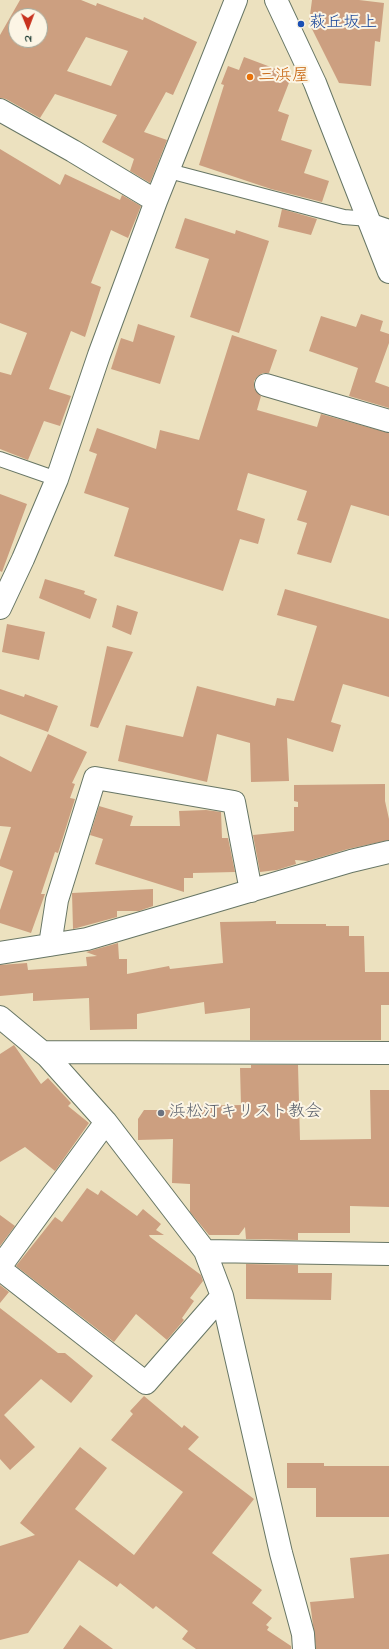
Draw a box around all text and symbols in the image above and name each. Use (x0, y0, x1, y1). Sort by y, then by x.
north arrow (8, 8, 48, 48)
place label: 萩丘坂上 (309, 14, 377, 34)
marker: 萩丘坂上 (296, 19, 306, 29)
text: N (24, 31, 32, 47)
place label: 三浜屋 (258, 67, 309, 87)
marker: 三浜屋 (245, 72, 255, 82)
place label: 浜松汀キリスト教会 (169, 1103, 322, 1123)
marker: 浜松汀キリスト教会 (156, 1108, 166, 1118)

